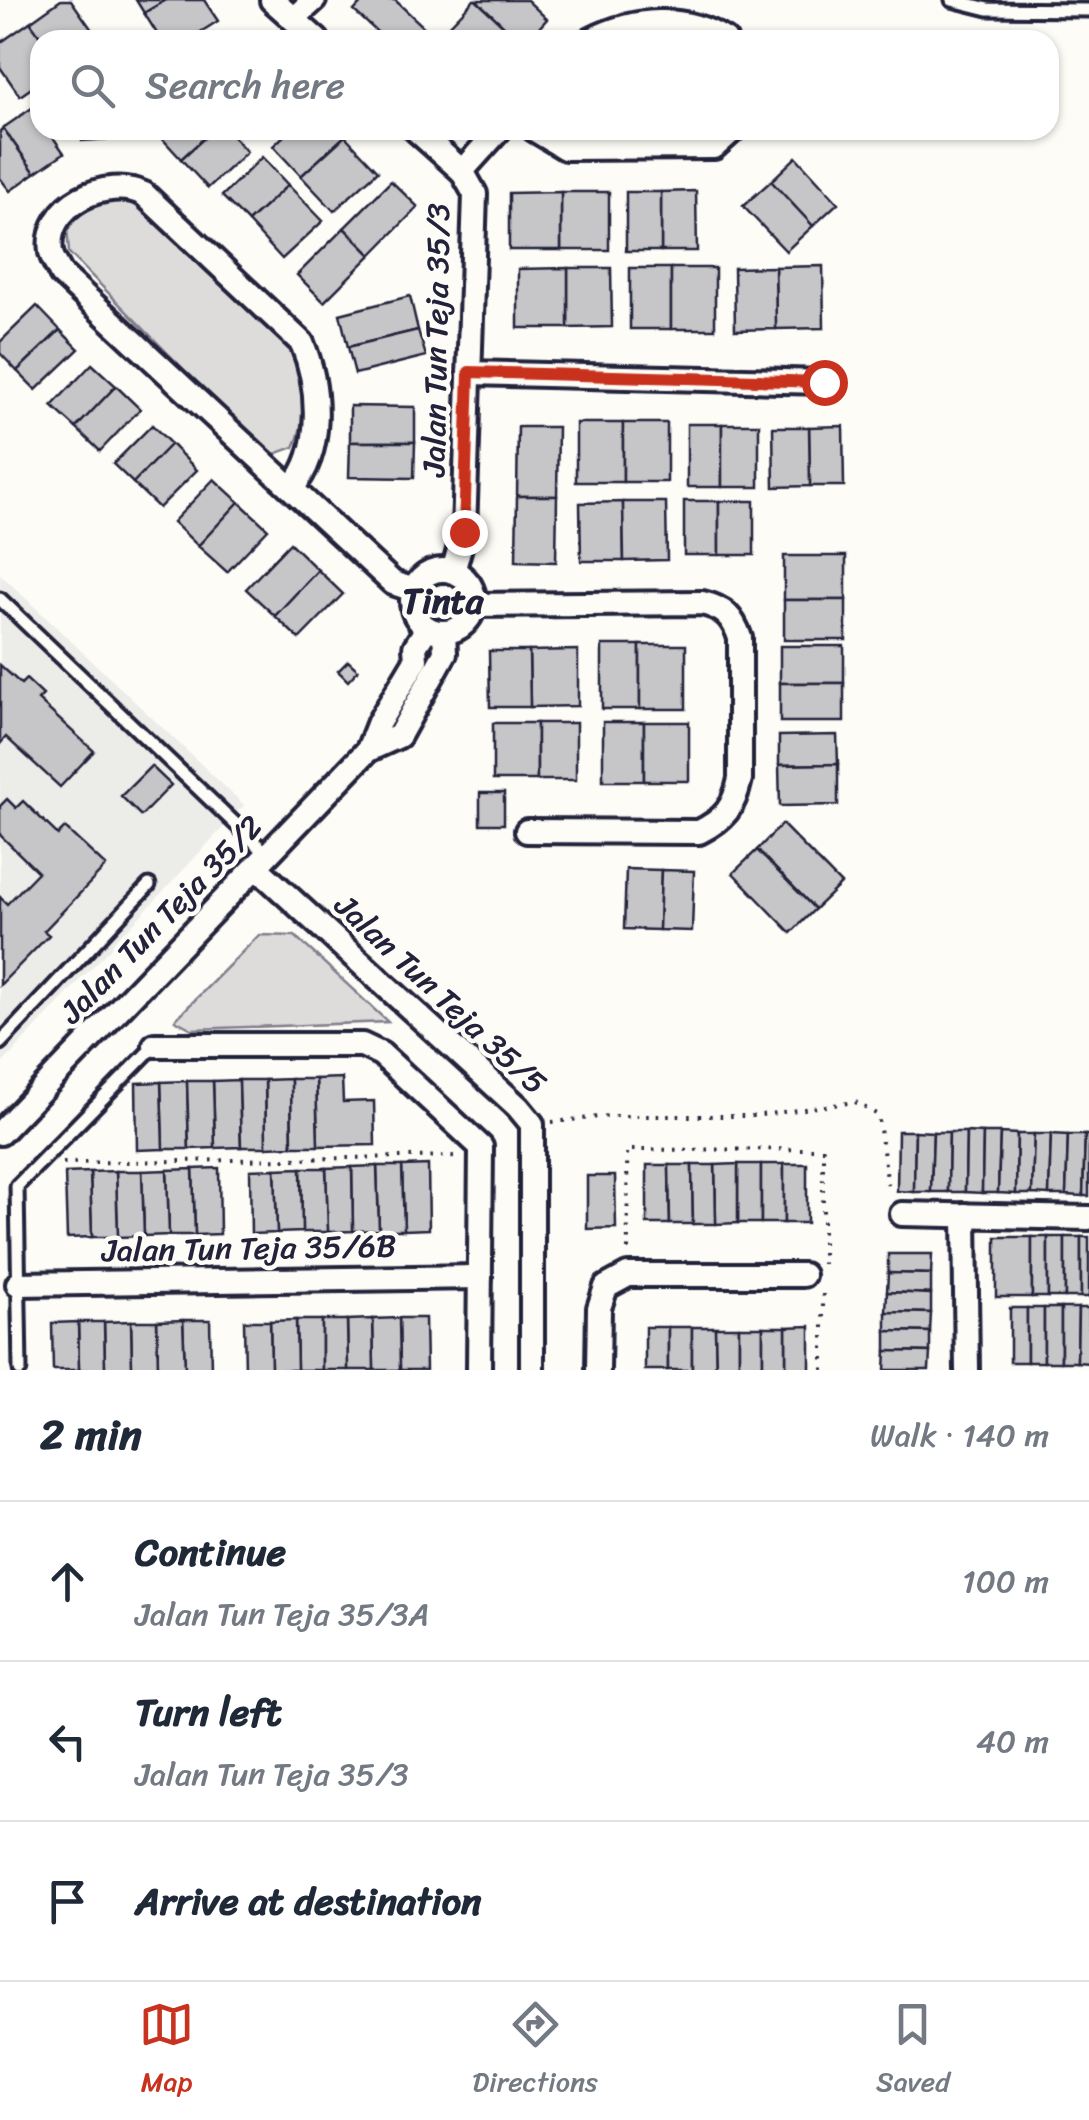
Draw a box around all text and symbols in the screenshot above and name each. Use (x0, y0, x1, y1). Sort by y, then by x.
search box (30, 30, 1059, 140)
text: Search here (145, 52, 345, 119)
icon: search (65, 58, 120, 113)
street label: Jalan Tun Teja 35/3 (406, 203, 467, 478)
route start (802, 360, 848, 406)
route end (442, 510, 488, 556)
district label: Tinta (403, 570, 485, 632)
street label: Jalan Tun Teja 35/2 (45, 801, 277, 1039)
street label: Jalan Tun Teja 35/5 (320, 879, 561, 1109)
street label: Jalan Tun Teja 35/6B (100, 1217, 397, 1280)
text: 2 min (40, 1398, 142, 1472)
text: Walk · 140 m (870, 1407, 1049, 1464)
text: Continue (135, 1519, 286, 1586)
text: 100 m (962, 1553, 1049, 1610)
icon: ahead (40, 1554, 95, 1609)
text: Jalan Tun Teja 35/3A (135, 1586, 430, 1643)
text: Turn left (135, 1679, 281, 1746)
text: 40 m (976, 1713, 1049, 1770)
icon: left (40, 1714, 95, 1769)
text: Jalan Tun Teja 35/3 (135, 1746, 409, 1803)
text: Arrive at destination (135, 1868, 482, 1935)
icon: arrive (40, 1874, 95, 1929)
tab: Map (139, 1997, 194, 2106)
tab: Directions (472, 1997, 598, 2106)
tab: Saved (876, 1997, 950, 2106)

